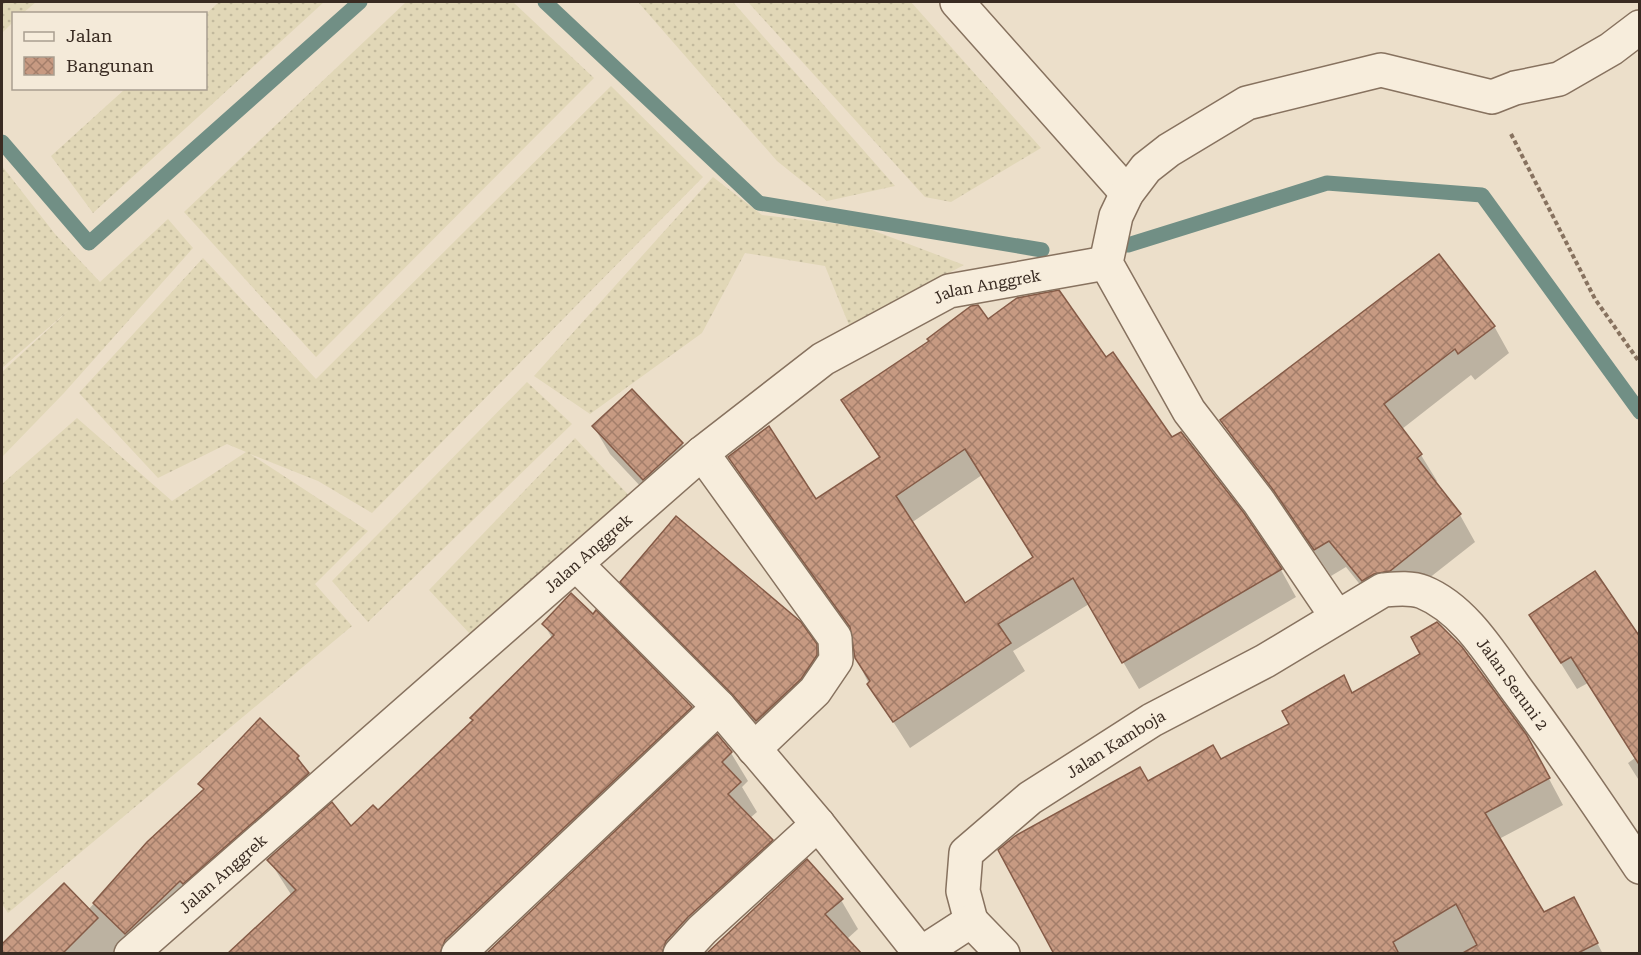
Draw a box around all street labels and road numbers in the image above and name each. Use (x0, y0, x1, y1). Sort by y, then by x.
street label: Jalan Anggrek (930, 266, 1042, 308)
street label: Jalan Anggrek (541, 510, 636, 597)
street label: Jalan Seruni 2 (1473, 634, 1552, 734)
street label: Jalan Kamboja (1063, 706, 1169, 782)
street label: Jalan Anggrek (175, 830, 271, 917)

